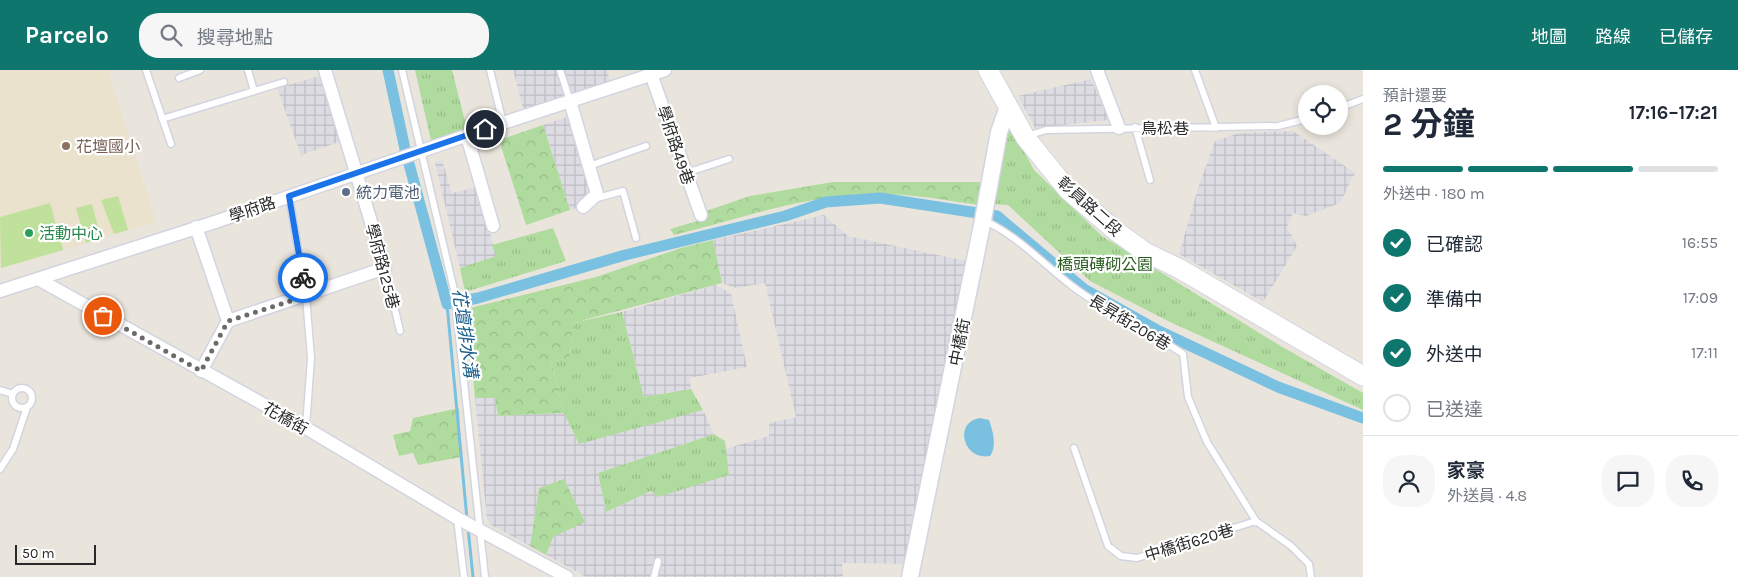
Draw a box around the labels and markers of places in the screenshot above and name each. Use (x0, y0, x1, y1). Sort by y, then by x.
pin (464, 108, 506, 150)
place label: 花壇國小 (76, 137, 140, 156)
marker: 花壇國小 (60, 140, 72, 152)
place label: 統力電池 (356, 183, 420, 202)
marker: 統力電池 (340, 186, 352, 198)
place label: 活動中心 (39, 224, 103, 243)
marker: 活動中心 (23, 227, 35, 239)
pin (82, 295, 124, 337)

